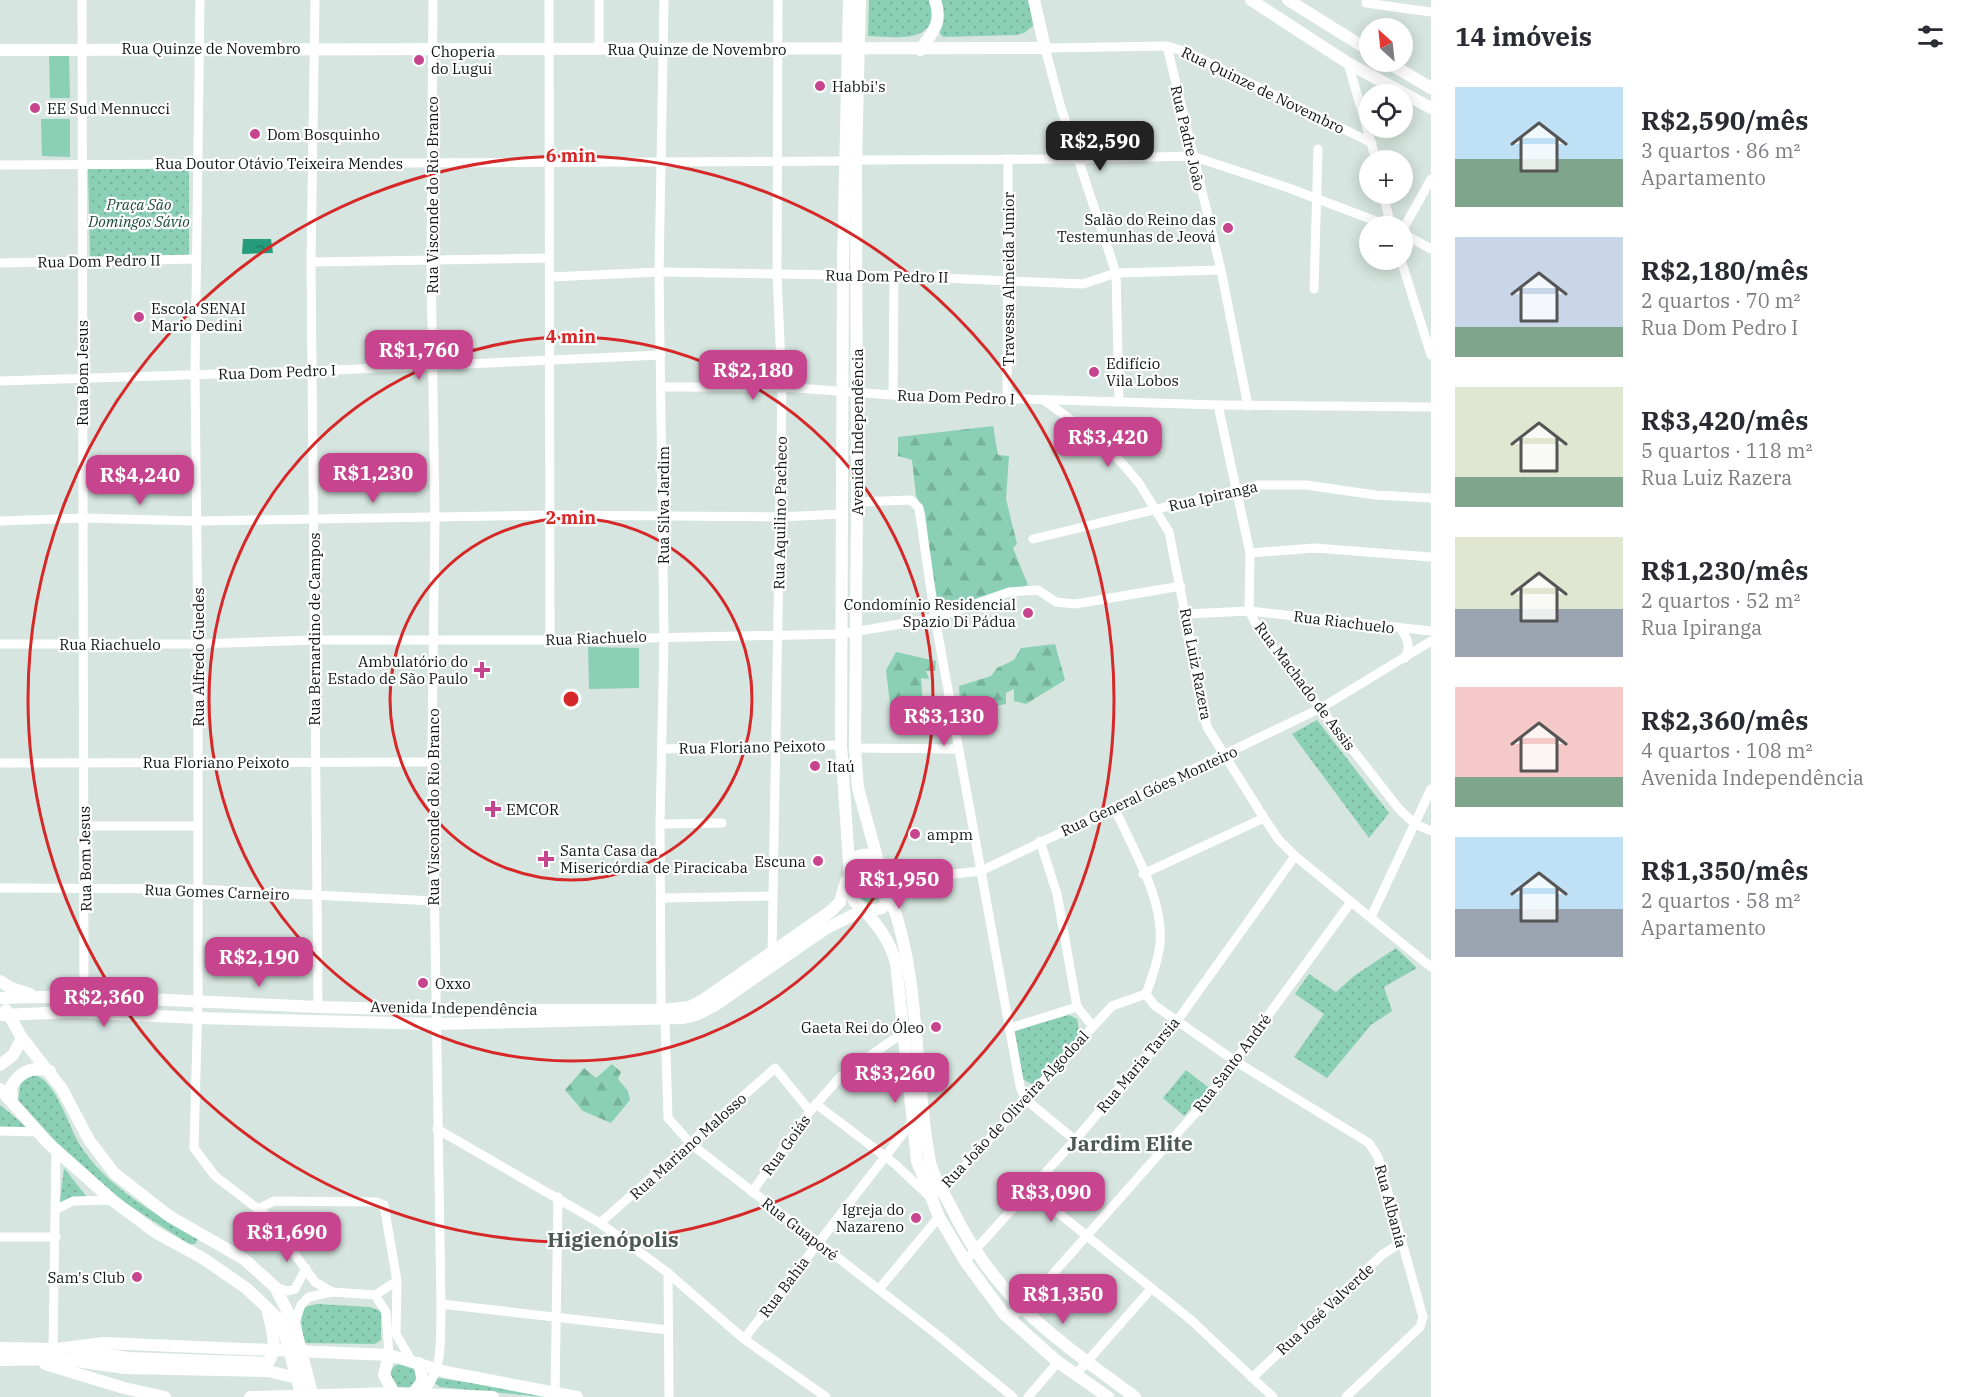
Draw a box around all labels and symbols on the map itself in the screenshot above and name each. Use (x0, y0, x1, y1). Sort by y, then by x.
north arrow (1359, 18, 1413, 72)
street label: Rua Quinze de Novembro (121, 39, 301, 58)
street label: Rua Quinze de Novembro (607, 40, 787, 59)
place label: Choperia do Lugui (431, 42, 496, 78)
street label: Rua Quinze de Novembro (1178, 42, 1348, 138)
marker: Choperia do Lugui (412, 53, 426, 67)
place label: Habbi's (832, 77, 885, 96)
marker: Habbi's (813, 79, 827, 93)
street label: Rua Padre João (1167, 83, 1209, 193)
street label: Rua Visconde do Rio Branco (423, 96, 442, 294)
place label: EE Sud Mennucci (47, 99, 170, 118)
marker: EE Sud Mennucci (28, 101, 42, 115)
pin: R$2,590 (1045, 121, 1155, 172)
place label: Dom Bosquinho (267, 125, 380, 144)
marker: Dom Bosquinho (248, 127, 262, 141)
text: 6 min (546, 144, 596, 167)
street label: Rua Doutor Otávio Teixeira Mendes (155, 154, 403, 173)
street label: Travessa Almeida Junior (999, 192, 1018, 366)
park label: Praça São Domingos Sávio (87, 195, 190, 231)
place label: Salão do Reino das Testemunhas de Jeová (1057, 210, 1216, 246)
marker: Salão do Reino das Testemunhas de Jeová (1221, 221, 1235, 235)
street label: Rua Dom Pedro II (37, 250, 161, 272)
street label: Rua Dom Pedro II (825, 265, 949, 287)
place label: Escola SENAI Mario Dedini (151, 299, 246, 335)
marker: Escola SENAI Mario Dedini (132, 310, 146, 324)
street label: Rua Bom Jesus (73, 320, 92, 426)
text: 4 min (546, 325, 596, 348)
pin: R$1,760 (364, 330, 474, 381)
street label: Avenida Independência (848, 348, 867, 516)
pin: R$2,180 (698, 350, 808, 401)
place label: Edifício Vila Lobos (1106, 354, 1179, 390)
street label: Rua Dom Pedro I (218, 360, 336, 384)
marker: Edifício Vila Lobos (1087, 365, 1101, 379)
street label: Rua Dom Pedro I (897, 385, 1015, 409)
pin: R$3,420 (1053, 417, 1163, 468)
street label: Rua Aquilino Pacheco (769, 436, 791, 590)
street label: Rua Silva Jardim (654, 446, 673, 564)
pin: R$1,230 (318, 453, 428, 504)
pin: R$4,240 (85, 455, 195, 506)
street label: Rua Ipiranga (1167, 477, 1259, 515)
text: 2 min (546, 506, 596, 529)
street label: Rua Bernardino de Campos (305, 532, 324, 726)
street label: Rua Alfredo Guedes (189, 587, 208, 727)
place label: Condomínio Residencial Spazio Di Pádua (844, 595, 1016, 631)
marker: Condomínio Residencial Spazio Di Pádua (1021, 606, 1035, 620)
street label: Rua Riachuelo (1293, 606, 1395, 638)
street label: Rua Luiz Razera (1176, 607, 1216, 721)
street label: Rua Machado de Assis (1250, 618, 1360, 754)
street label: Rua Riachuelo (545, 627, 647, 649)
street label: Rua Riachuelo (59, 635, 161, 654)
place label: Ambulatório do Estado de São Paulo (328, 652, 468, 688)
marker: Ambulatório do Estado de São Paulo (473, 661, 491, 679)
centre of rings (561, 689, 581, 709)
pin: R$3,130 (889, 696, 999, 747)
street label: Rua Visconde do Rio Branco (424, 708, 443, 906)
street label: Rua Floriano Peixoto (679, 736, 825, 758)
street label: Rua General Góes Monteiro (1058, 742, 1240, 840)
street label: Rua Floriano Peixoto (143, 753, 289, 772)
place label: Itaú (827, 757, 855, 776)
marker: Itaú (808, 759, 822, 773)
marker: EMCOR (484, 800, 502, 818)
place label: EMCOR (506, 800, 559, 819)
street label: Rua Bom Jesus (75, 806, 95, 912)
place label: ampm (927, 825, 973, 844)
marker: ampm (908, 827, 922, 841)
place label: Santa Casa da Misericórdia de Piracicaba (560, 841, 748, 877)
marker: Santa Casa da Misericórdia de Piracicaba (537, 850, 555, 868)
place label: Escuna (754, 852, 806, 871)
marker: Escuna (811, 854, 825, 868)
pin: R$1,950 (844, 859, 954, 910)
street label: Rua Gomes Carneiro (144, 880, 290, 904)
pin: R$2,190 (204, 937, 314, 988)
place label: Oxxo (435, 974, 471, 993)
marker: Oxxo (416, 976, 430, 990)
pin: R$2,360 (49, 977, 159, 1028)
street label: Avenida Independência (370, 997, 538, 1019)
street label: Rua Santo André (1189, 1010, 1275, 1116)
street label: Rua Maria Tarsia (1092, 1013, 1184, 1117)
place label: Gaeta Rei do Óleo (801, 1018, 924, 1037)
marker: Gaeta Rei do Óleo (929, 1020, 943, 1034)
street label: Rua João de Oliveira Algodoal (937, 1027, 1093, 1191)
pin: R$3,260 (840, 1053, 950, 1104)
street label: Rua Mariano Malosso (626, 1089, 750, 1203)
street label: Rua Goiás (758, 1111, 814, 1179)
district label: Jardim Elite (1067, 1129, 1193, 1157)
street label: Rua Albania (1371, 1162, 1411, 1250)
pin: R$3,090 (996, 1172, 1106, 1223)
street label: Rua Guaporé (758, 1193, 842, 1265)
place label: Igreja do Nazareno (836, 1200, 904, 1236)
marker: Igreja do Nazareno (909, 1211, 923, 1225)
pin: R$1,690 (232, 1212, 342, 1263)
district label: Higienópolis (547, 1225, 679, 1253)
street label: Rua Bahia (755, 1253, 813, 1321)
street label: Rua José Valverde (1272, 1259, 1378, 1359)
place label: Sam's Club (47, 1268, 125, 1287)
marker: Sam's Club (130, 1270, 144, 1284)
pin: R$1,350 (1008, 1274, 1118, 1325)

